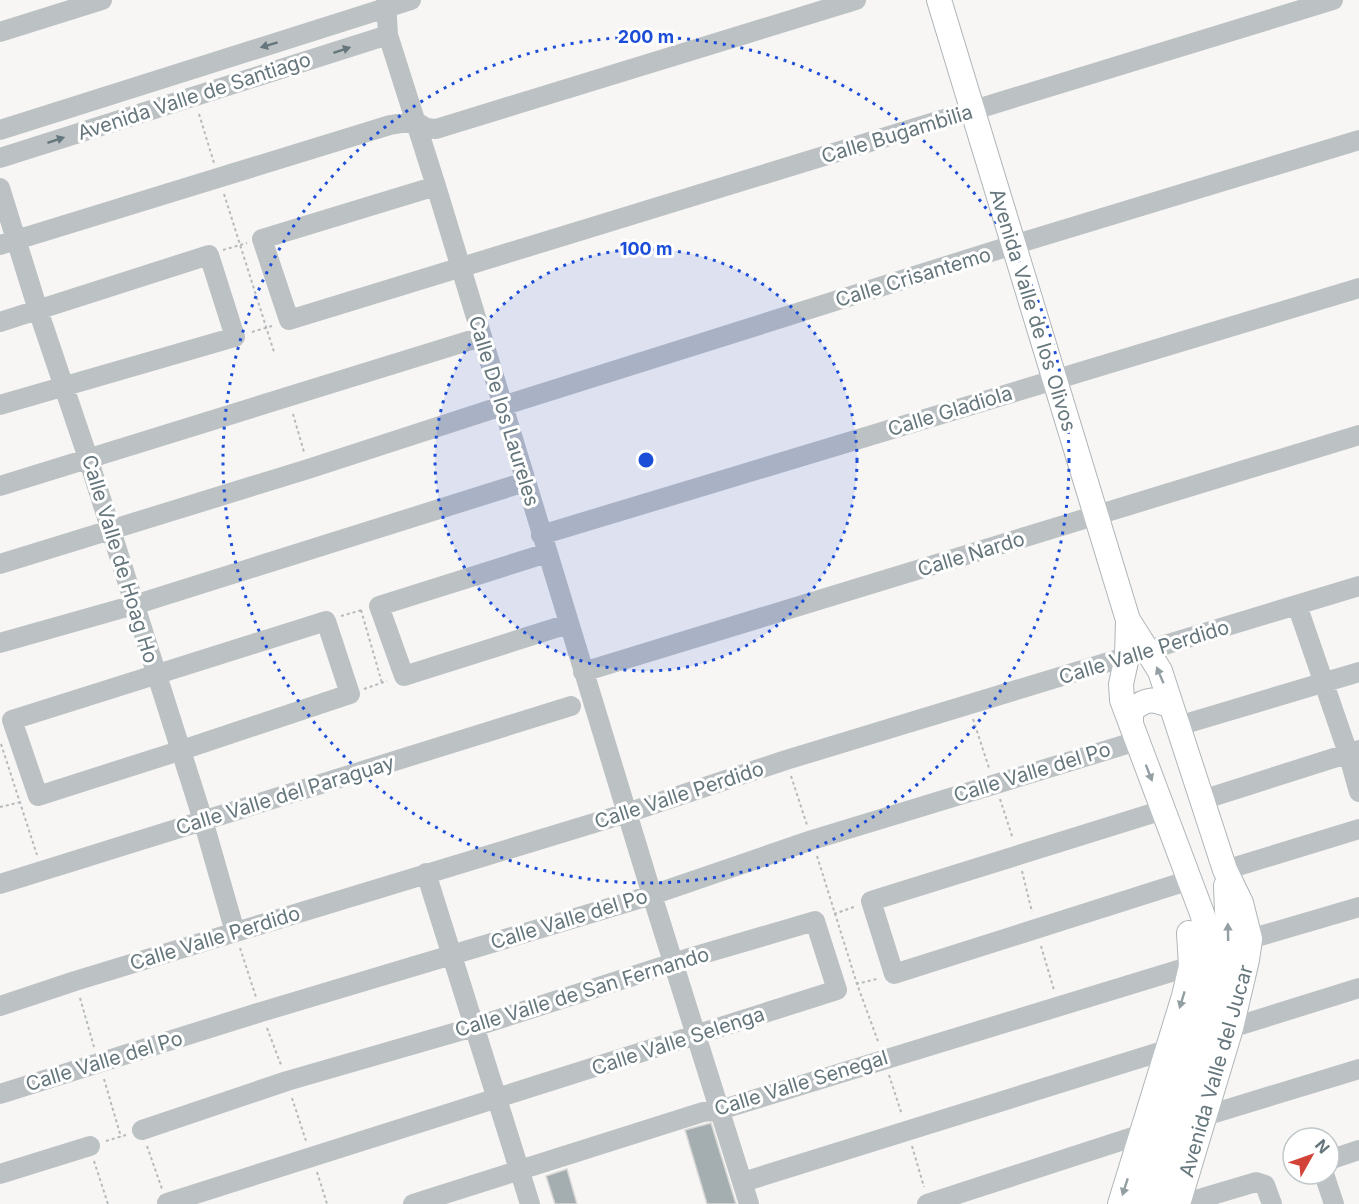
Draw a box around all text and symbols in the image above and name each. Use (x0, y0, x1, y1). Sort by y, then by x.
text: 200 m (618, 26, 674, 47)
one-way arrow (260, 41, 278, 51)
one-way arrow (333, 45, 351, 54)
street label: Avenida Valle de Santiago (74, 47, 314, 145)
street label: Calle Bugambilia (819, 100, 975, 168)
one-way arrow (47, 135, 65, 144)
street label: Avenida Valle de los Olivos (985, 186, 1081, 434)
text: 100 m (620, 238, 672, 259)
street label: Calle Crisantemo (832, 242, 994, 312)
street label: Calle De los Laureles (464, 313, 544, 509)
street label: Calle Gladiola (885, 381, 1015, 441)
centre of rings (636, 450, 656, 470)
street label: Calle Valle de Hoag Ho (77, 452, 163, 666)
street label: Calle Nardo (915, 526, 1027, 582)
street label: Calle Valle Perdido (1056, 615, 1232, 689)
one-way arrow (1155, 666, 1165, 684)
street label: Calle Valle del Po (951, 737, 1113, 807)
street label: Calle Valle del Paraguay (173, 750, 397, 840)
street label: Calle Valle Perdido (591, 756, 767, 834)
one-way arrow (1145, 764, 1154, 782)
street label: Calle Valle del Po (488, 884, 650, 954)
street label: Calle Valle Perdido (127, 901, 303, 975)
one-way arrow (1223, 923, 1233, 942)
street label: Calle Valle de San Fernando (452, 942, 712, 1042)
street label: Avenida Valle del Jucar (1174, 962, 1258, 1180)
one-way arrow (1177, 991, 1186, 1009)
street label: Calle Valle Selenga (589, 1002, 767, 1080)
street label: Calle Valle del Po (23, 1026, 185, 1096)
street label: Calle Valle Senegal (711, 1045, 891, 1121)
north arrow (1281, 1126, 1341, 1186)
text: N (1311, 1135, 1334, 1157)
one-way arrow (1120, 1178, 1129, 1196)

